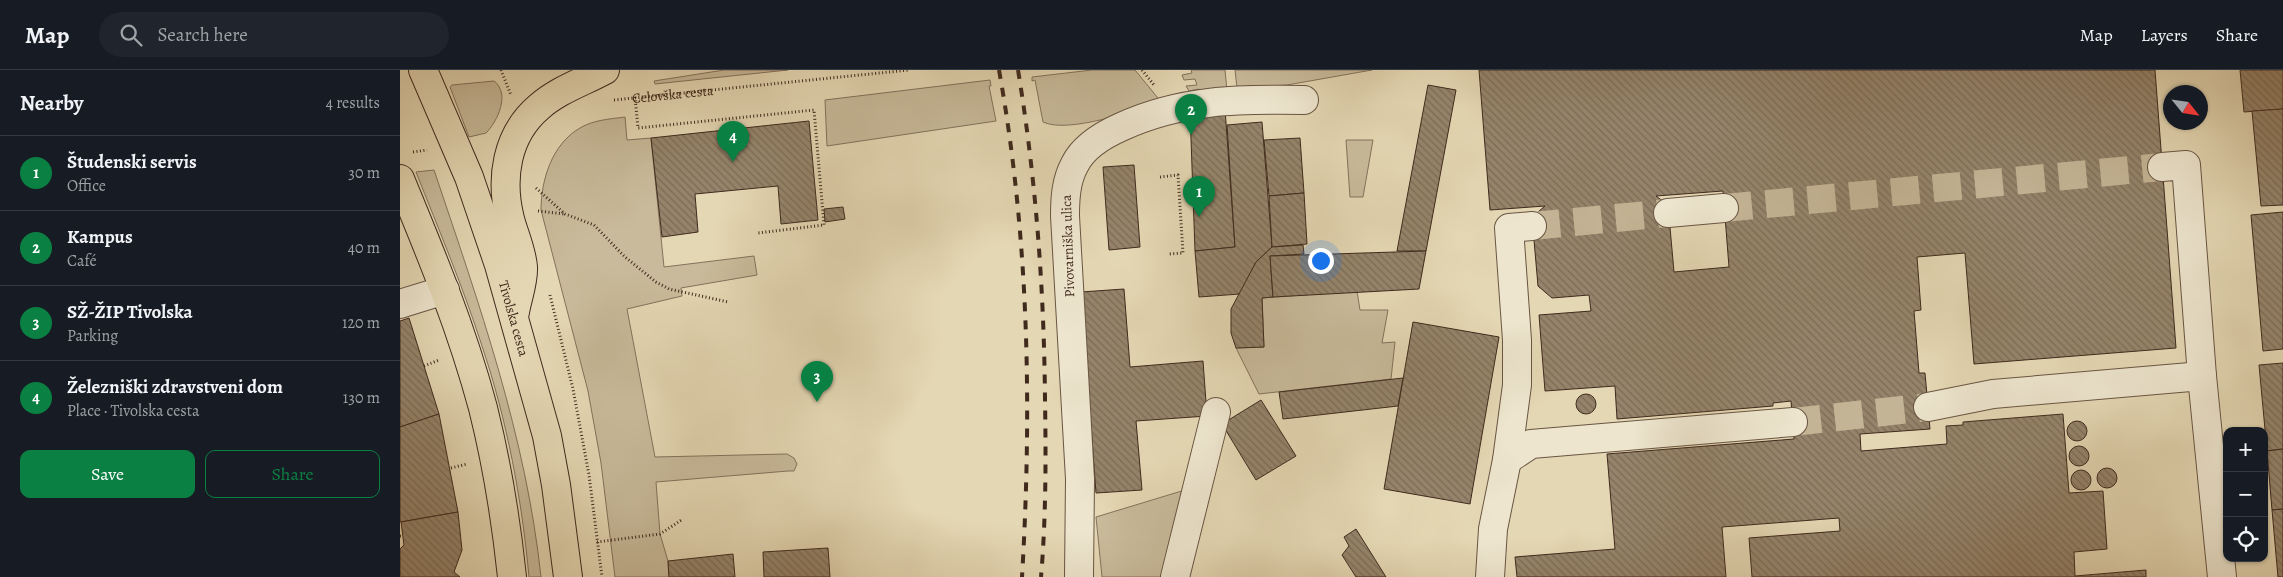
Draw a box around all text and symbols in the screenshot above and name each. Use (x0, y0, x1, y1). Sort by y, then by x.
search box (99, 12, 449, 57)
text: Map (25, 19, 69, 51)
icon: search (117, 21, 145, 49)
text: Search here (157, 22, 248, 48)
text: Map (2080, 23, 2113, 47)
text: Layers (2141, 23, 2188, 47)
text: Share (2216, 23, 2258, 47)
street label: Celovška cesta (631, 80, 715, 108)
north arrow (2163, 85, 2208, 130)
text: Nearby (20, 89, 83, 117)
text: 4 results (326, 92, 380, 114)
pin: 2 (1175, 94, 1207, 135)
pin: 4 (717, 121, 749, 162)
text: Študenski servis (67, 149, 197, 175)
text: 1 (33, 162, 39, 184)
text: 30 m (348, 162, 380, 184)
text: Office (67, 175, 106, 197)
pin: 1 (1183, 176, 1215, 217)
street label: Pivovarniška ulica (1057, 194, 1079, 298)
text: Kampus (67, 224, 133, 250)
text: 2 (32, 237, 40, 259)
text: 40 m (348, 237, 380, 259)
your location (1308, 248, 1334, 274)
text: Café (67, 250, 97, 272)
street label: Tivolska cesta (494, 278, 534, 359)
text: SŽ-ŽIP Tivolska (67, 299, 193, 325)
text: 3 (33, 312, 39, 334)
text: 120 m (342, 312, 380, 334)
text: Parking (67, 325, 118, 347)
pin: 3 (801, 361, 833, 402)
text: Železniški zdravstveni dom (67, 374, 283, 400)
text: 4 (32, 387, 40, 409)
text: 130 m (343, 387, 380, 409)
text: Place · Tivolska cesta (67, 400, 199, 422)
map controls (2223, 427, 2268, 562)
button: + (2223, 427, 2268, 472)
button: Save (20, 450, 195, 498)
button: Share (205, 450, 380, 498)
button: − (2223, 472, 2268, 517)
button: locate (2223, 517, 2268, 562)

